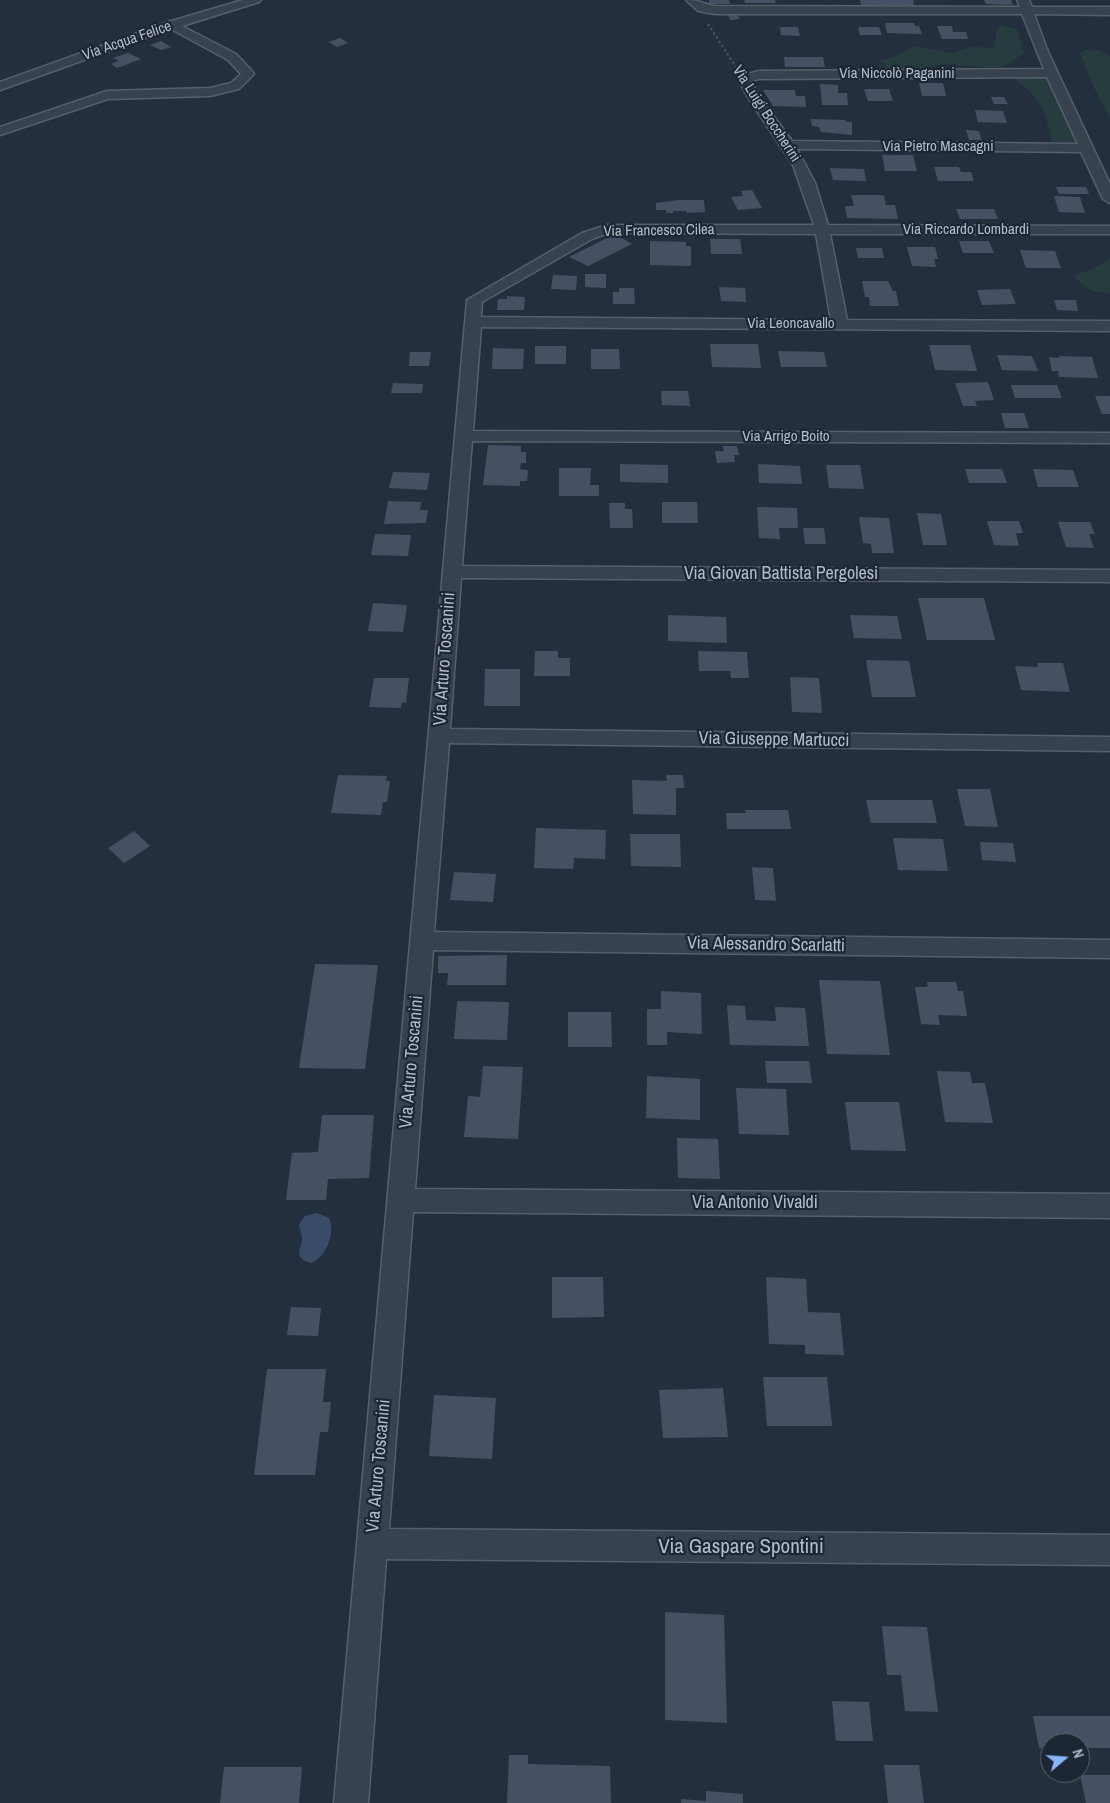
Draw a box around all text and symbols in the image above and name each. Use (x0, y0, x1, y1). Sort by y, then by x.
street label: Via Acqua Felice (80, 17, 174, 65)
street label: Via Luigi Boccherini (728, 62, 804, 166)
street label: Via Niccolò Paganini (839, 65, 955, 83)
street label: Via Pietro Mascagni (882, 138, 994, 156)
street label: Via Francesco Cilea (603, 221, 715, 241)
street label: Via Riccardo Lombardi (903, 221, 1029, 239)
street label: Via Leoncavallo (747, 315, 835, 333)
street label: Via Arrigo Boito (742, 428, 830, 446)
street label: Via Giovan Battista Pergolesi (684, 563, 878, 585)
street label: Via Arturo Toscanini (430, 592, 460, 726)
street label: Via Giuseppe Martucci (698, 728, 850, 752)
street label: Via Alessandro Scarlatti (687, 933, 845, 957)
street label: Via Arturo Toscanini (395, 995, 429, 1129)
street label: Via Antonio Vivaldi (692, 1192, 818, 1214)
street label: Via Arturo Toscanini (362, 1399, 396, 1533)
street label: Via Gaspare Spontini (658, 1534, 824, 1560)
north arrow (1040, 1733, 1090, 1783)
text: N (1068, 1747, 1088, 1760)

